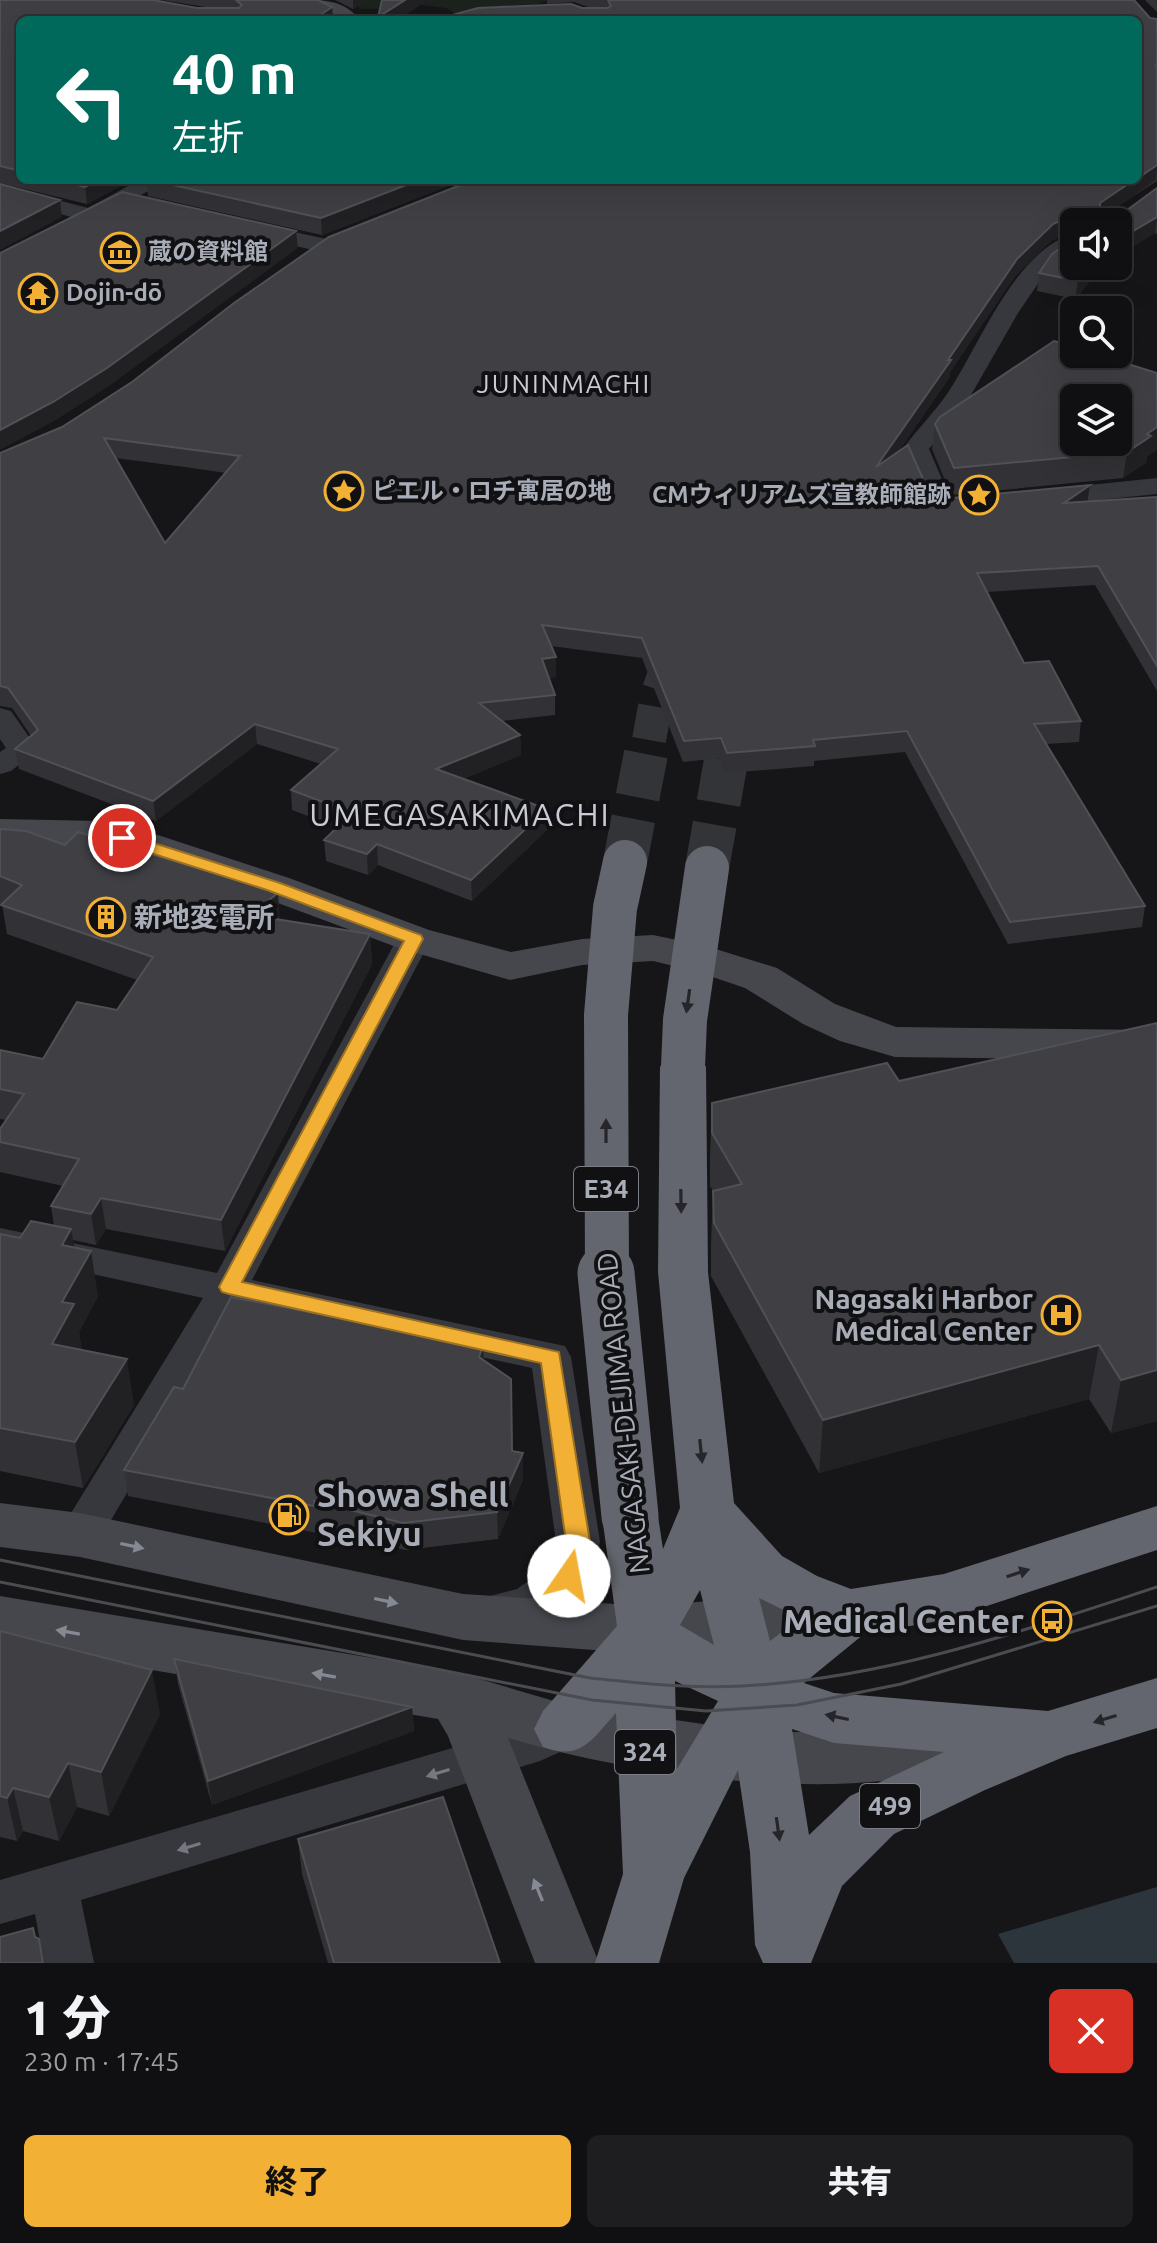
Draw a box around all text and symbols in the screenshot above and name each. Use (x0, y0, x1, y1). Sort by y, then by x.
text: 40 m (172, 42, 297, 105)
icon: left (40, 48, 144, 152)
text: 左折 (172, 116, 244, 157)
map controls (1060, 208, 1132, 456)
button: sound (1060, 208, 1132, 280)
museum icon: 蔵の資料館 (99, 231, 141, 273)
place label: 蔵の資料館 (148, 238, 268, 265)
temple icon: Dojin-dō (17, 272, 59, 314)
place label: Dojin-dō (66, 279, 162, 306)
button: search (1060, 296, 1132, 368)
district label: JUNINMACHI (477, 369, 651, 398)
button: layers (1060, 384, 1132, 456)
place icon: ピエル・ロチ寓居の地 (323, 470, 365, 512)
place icon: CMウィリアムズ宣教師館跡 (958, 474, 1000, 516)
place label: ピエル・ロチ寓居の地 (372, 477, 612, 504)
place label: CMウィリアムズ宣教師館跡 (652, 481, 951, 508)
district label: UMEGASAKIMACHI (309, 796, 611, 832)
pin (88, 804, 156, 872)
icon: arrive (100, 816, 144, 860)
building icon: 新地変電所 (85, 896, 127, 938)
place label: 新地変電所 (134, 901, 274, 932)
one-way arrow (681, 989, 694, 1014)
one-way arrow (600, 1118, 612, 1143)
road number: E34 (574, 1167, 638, 1211)
one-way arrow (675, 1189, 688, 1214)
street label: NAGASAKI-DEJIMA ROAD (590, 1251, 655, 1575)
place label: Nagasaki Harbor Medical Center (815, 1283, 1033, 1346)
hospital icon: Nagasaki Harbor Medical Center (1040, 1294, 1082, 1336)
one-way arrow (695, 1439, 708, 1464)
place label: Showa Shell Sekiyu (317, 1475, 509, 1552)
fuel station icon: Showa Shell Sekiyu (268, 1494, 310, 1536)
position arrow (527, 1534, 611, 1618)
one-way arrow (120, 1540, 145, 1553)
one-way arrow (1007, 1566, 1031, 1578)
one-way arrow (374, 1595, 399, 1608)
bus stop icon: Medical Center (1031, 1600, 1073, 1642)
place label: Medical Center (783, 1601, 1024, 1639)
one-way arrow (55, 1625, 80, 1638)
one-way arrow (311, 1668, 336, 1681)
one-way arrow (824, 1710, 849, 1723)
one-way arrow (1093, 1713, 1117, 1726)
road number: 324 (615, 1730, 675, 1774)
one-way arrow (425, 1767, 449, 1780)
road number: 499 (860, 1784, 920, 1828)
one-way arrow (772, 1817, 785, 1842)
one-way arrow (176, 1841, 200, 1854)
one-way arrow (531, 1878, 544, 1902)
button: close (1049, 1989, 1133, 2073)
text: 1 分 (24, 1990, 111, 2044)
text: 230 m · 17:45 (24, 2047, 180, 2076)
button: 終了 (24, 2135, 571, 2227)
button: 共有 (587, 2135, 1133, 2227)

